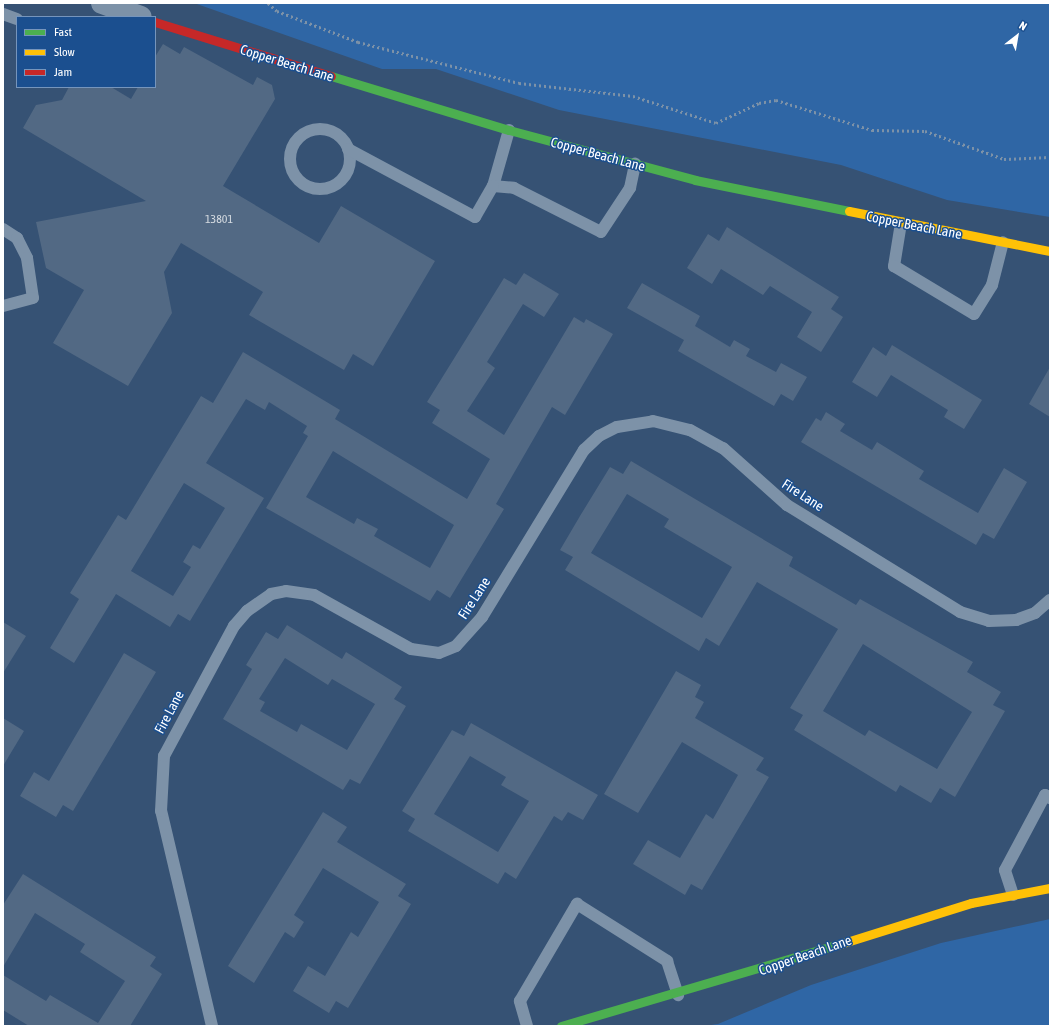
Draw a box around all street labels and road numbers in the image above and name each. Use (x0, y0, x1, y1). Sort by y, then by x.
street label: Copper Beach Lane (238, 41, 336, 85)
street label: Copper Beach Lane (549, 133, 647, 175)
street label: Copper Beach Lane (865, 207, 963, 243)
street label: Fire Lane (779, 475, 827, 515)
street label: Fire Lane (454, 574, 494, 622)
street label: Fire Lane (151, 688, 187, 736)
street label: Copper Beach Lane (756, 931, 854, 979)

